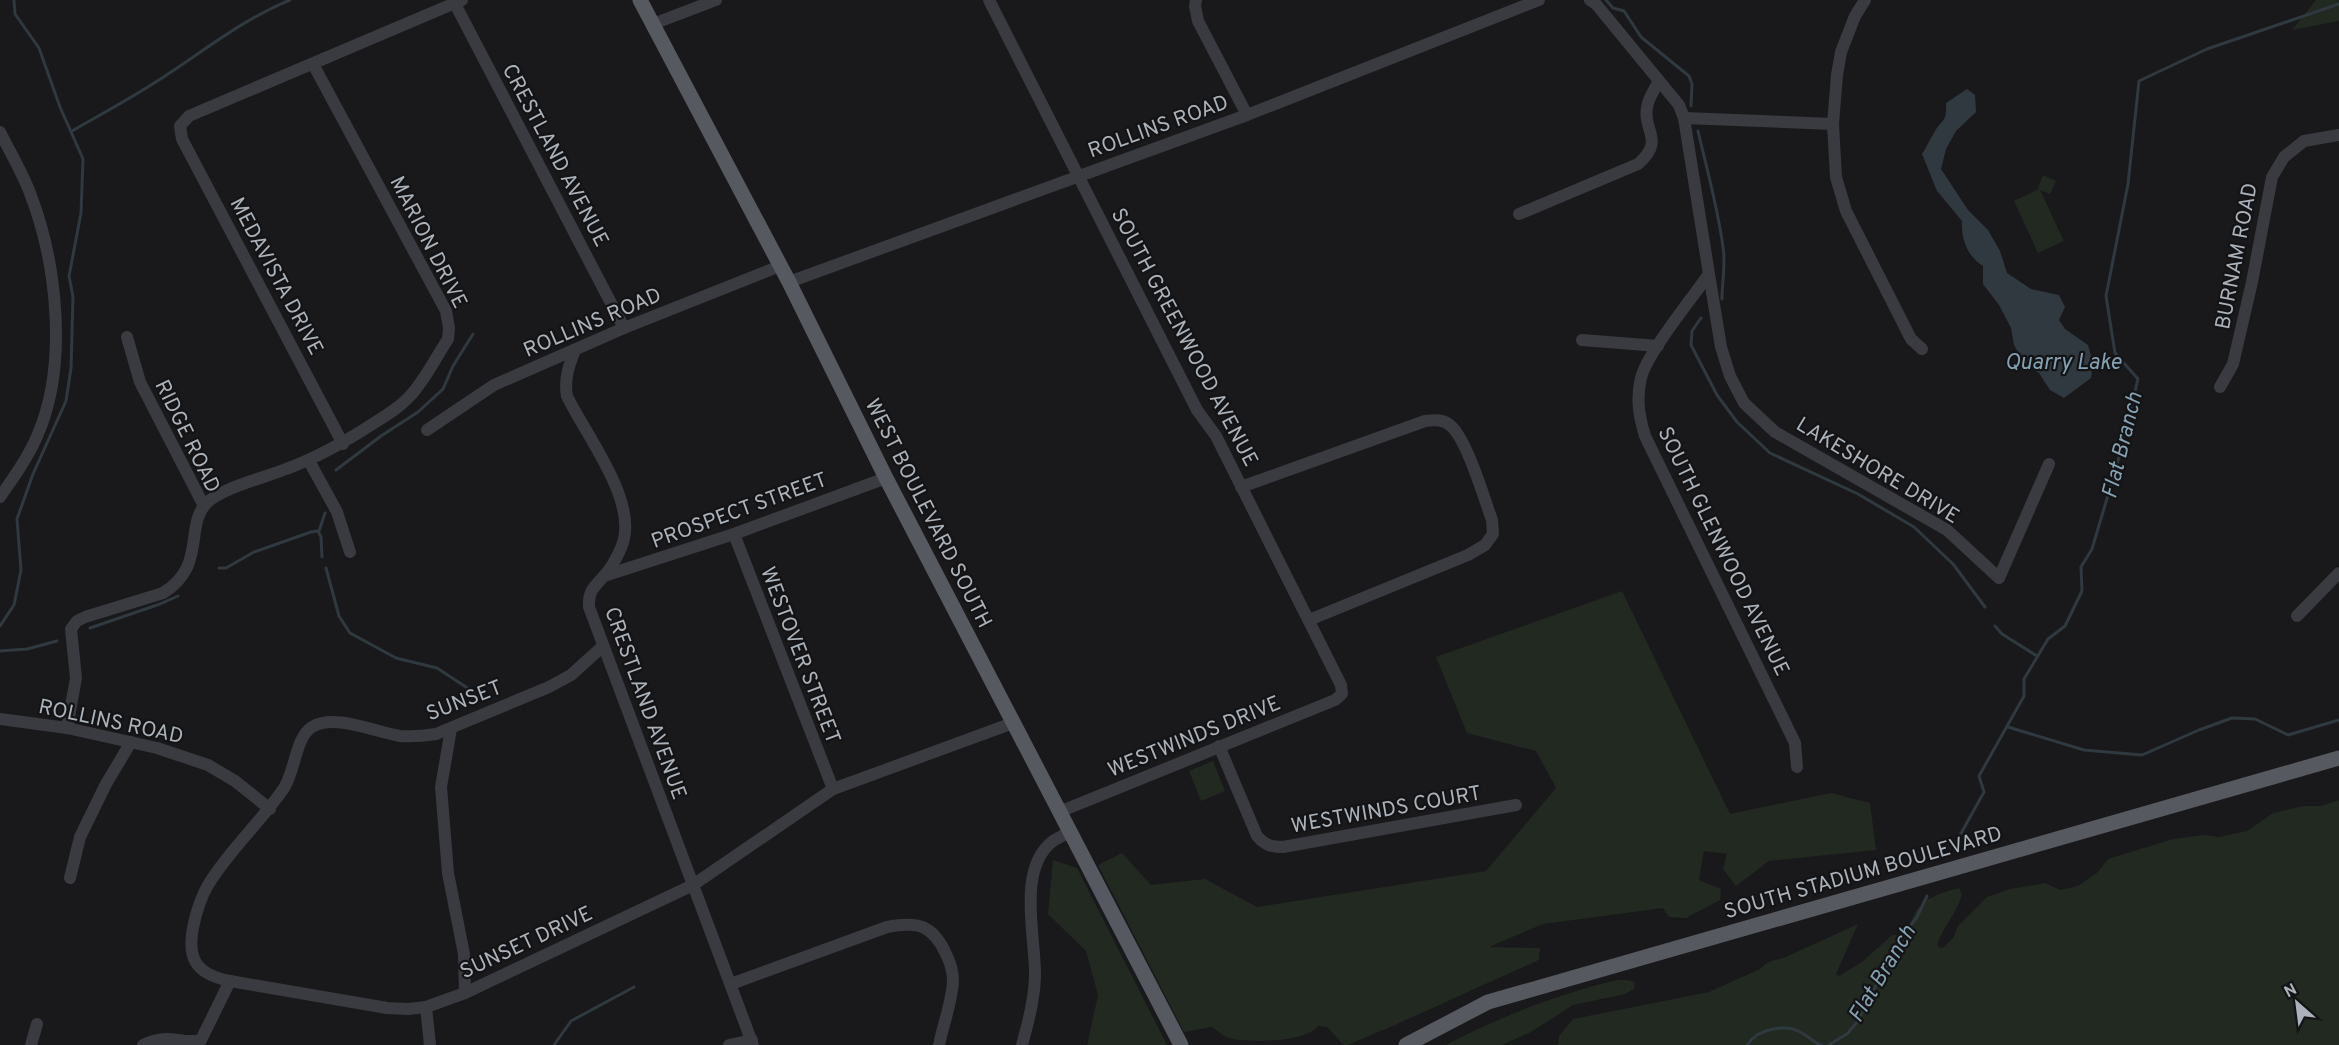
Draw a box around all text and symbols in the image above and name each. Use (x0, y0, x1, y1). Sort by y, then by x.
street label: CRESTLAND AVENUE (495, 60, 614, 252)
street label: ROLLINS ROAD (1085, 90, 1232, 165)
street label: MARION DRIVE (383, 172, 473, 313)
street label: BURNAM ROAD (2210, 181, 2265, 332)
street label: MEDAVISTA DRIVE (223, 193, 329, 360)
street label: SOUTH GREENWOOD AVENUE (1104, 204, 1263, 472)
street label: ROLLINS ROAD (519, 282, 666, 365)
water label: Quarry Lake (2005, 350, 2122, 377)
street label: RIDGE ROAD (148, 376, 226, 498)
water label: Flat Branch (2097, 389, 2150, 502)
street label: WEST BOULEVARD SOUTH (858, 394, 997, 633)
street label: LAKESHORE DRIVE (1791, 412, 1964, 531)
street label: SOUTH GLENWOOD AVENUE (1650, 423, 1795, 681)
street label: PROSPECT STREET (648, 467, 831, 556)
street label: WESTOVER STREET (753, 563, 846, 748)
street label: CRESTLAND AVENUE (597, 603, 692, 804)
street label: SUNSET (423, 675, 506, 728)
street label: WESTWINDS DRIVE (1104, 690, 1285, 784)
street label: ROLLINS ROAD (36, 694, 186, 751)
street label: WESTWINDS COURT (1289, 780, 1484, 841)
street label: SOUTH STADIUM BOULEVARD (1721, 821, 2006, 926)
street label: SUNSET DRIVE (456, 901, 597, 986)
water label: Flat Branch (1843, 921, 1923, 1028)
north arrow (2267, 973, 2327, 1033)
text: N (2281, 980, 2301, 1003)

